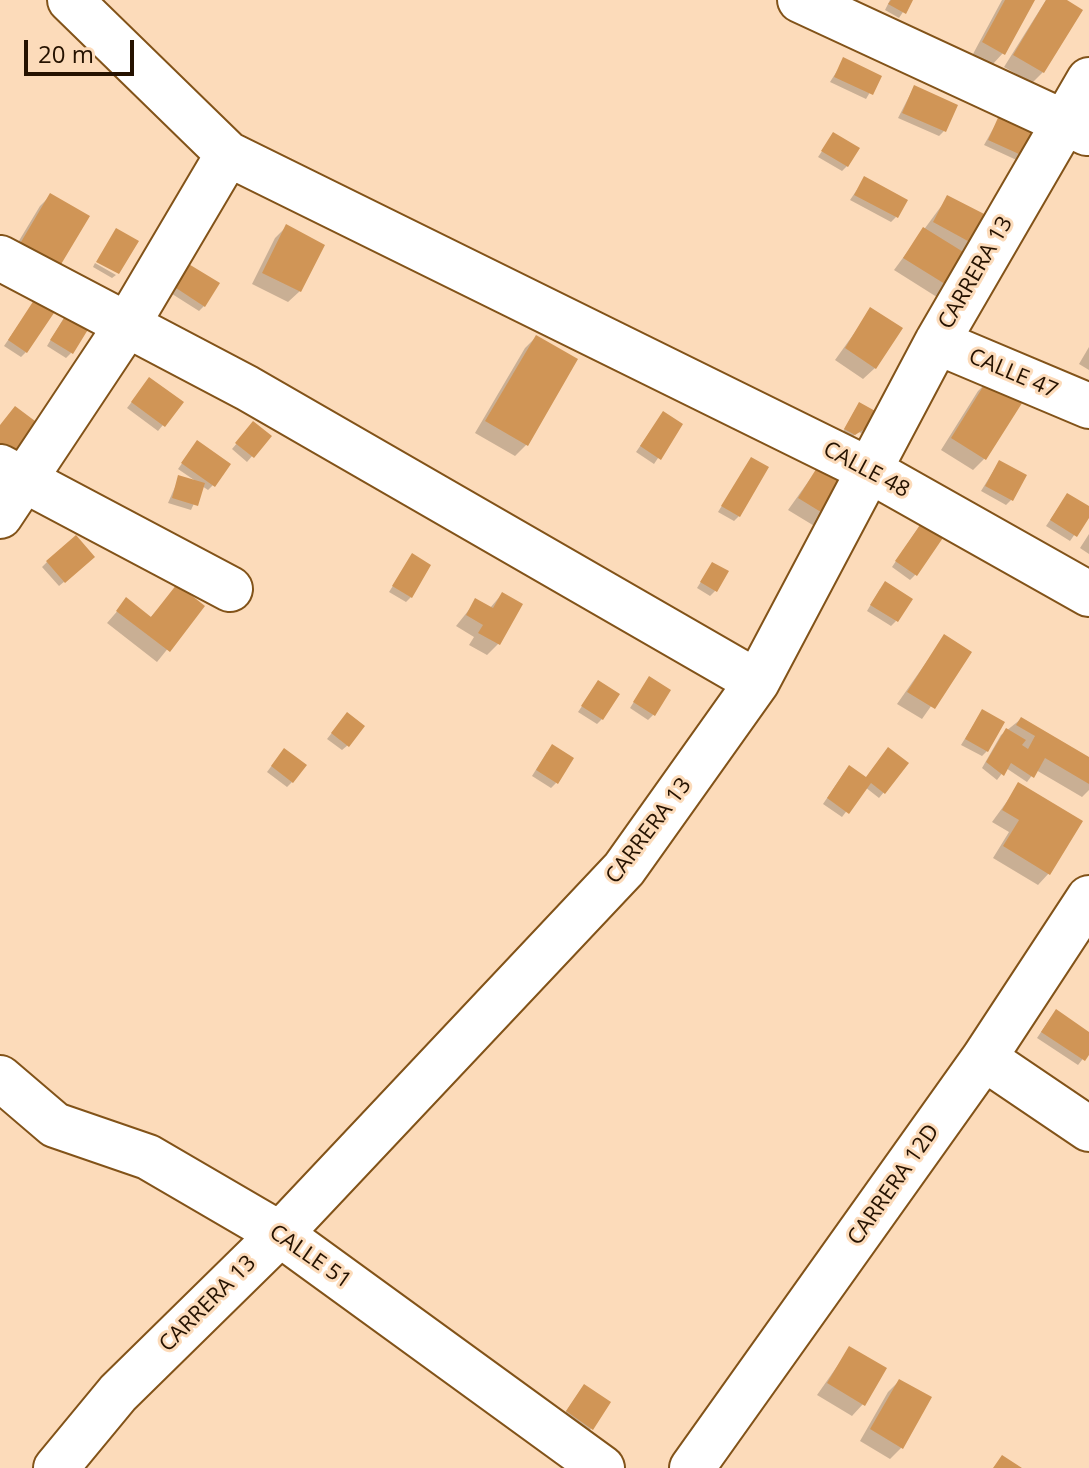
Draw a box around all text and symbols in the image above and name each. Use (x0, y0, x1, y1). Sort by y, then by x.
scale bar (28, 24, 138, 74)
text: 20 m (38, 37, 94, 70)
street label: CARRERA 13 (933, 212, 1019, 334)
street label: CALLE 47 (965, 344, 1061, 404)
street label: CALLE 48 (818, 436, 914, 504)
street label: CARRERA 13 (601, 773, 697, 889)
street label: CARRERA 12D (843, 1119, 945, 1251)
street label: CALLE 51 (264, 1219, 356, 1295)
street label: CARRERA 13 (154, 1250, 262, 1358)

